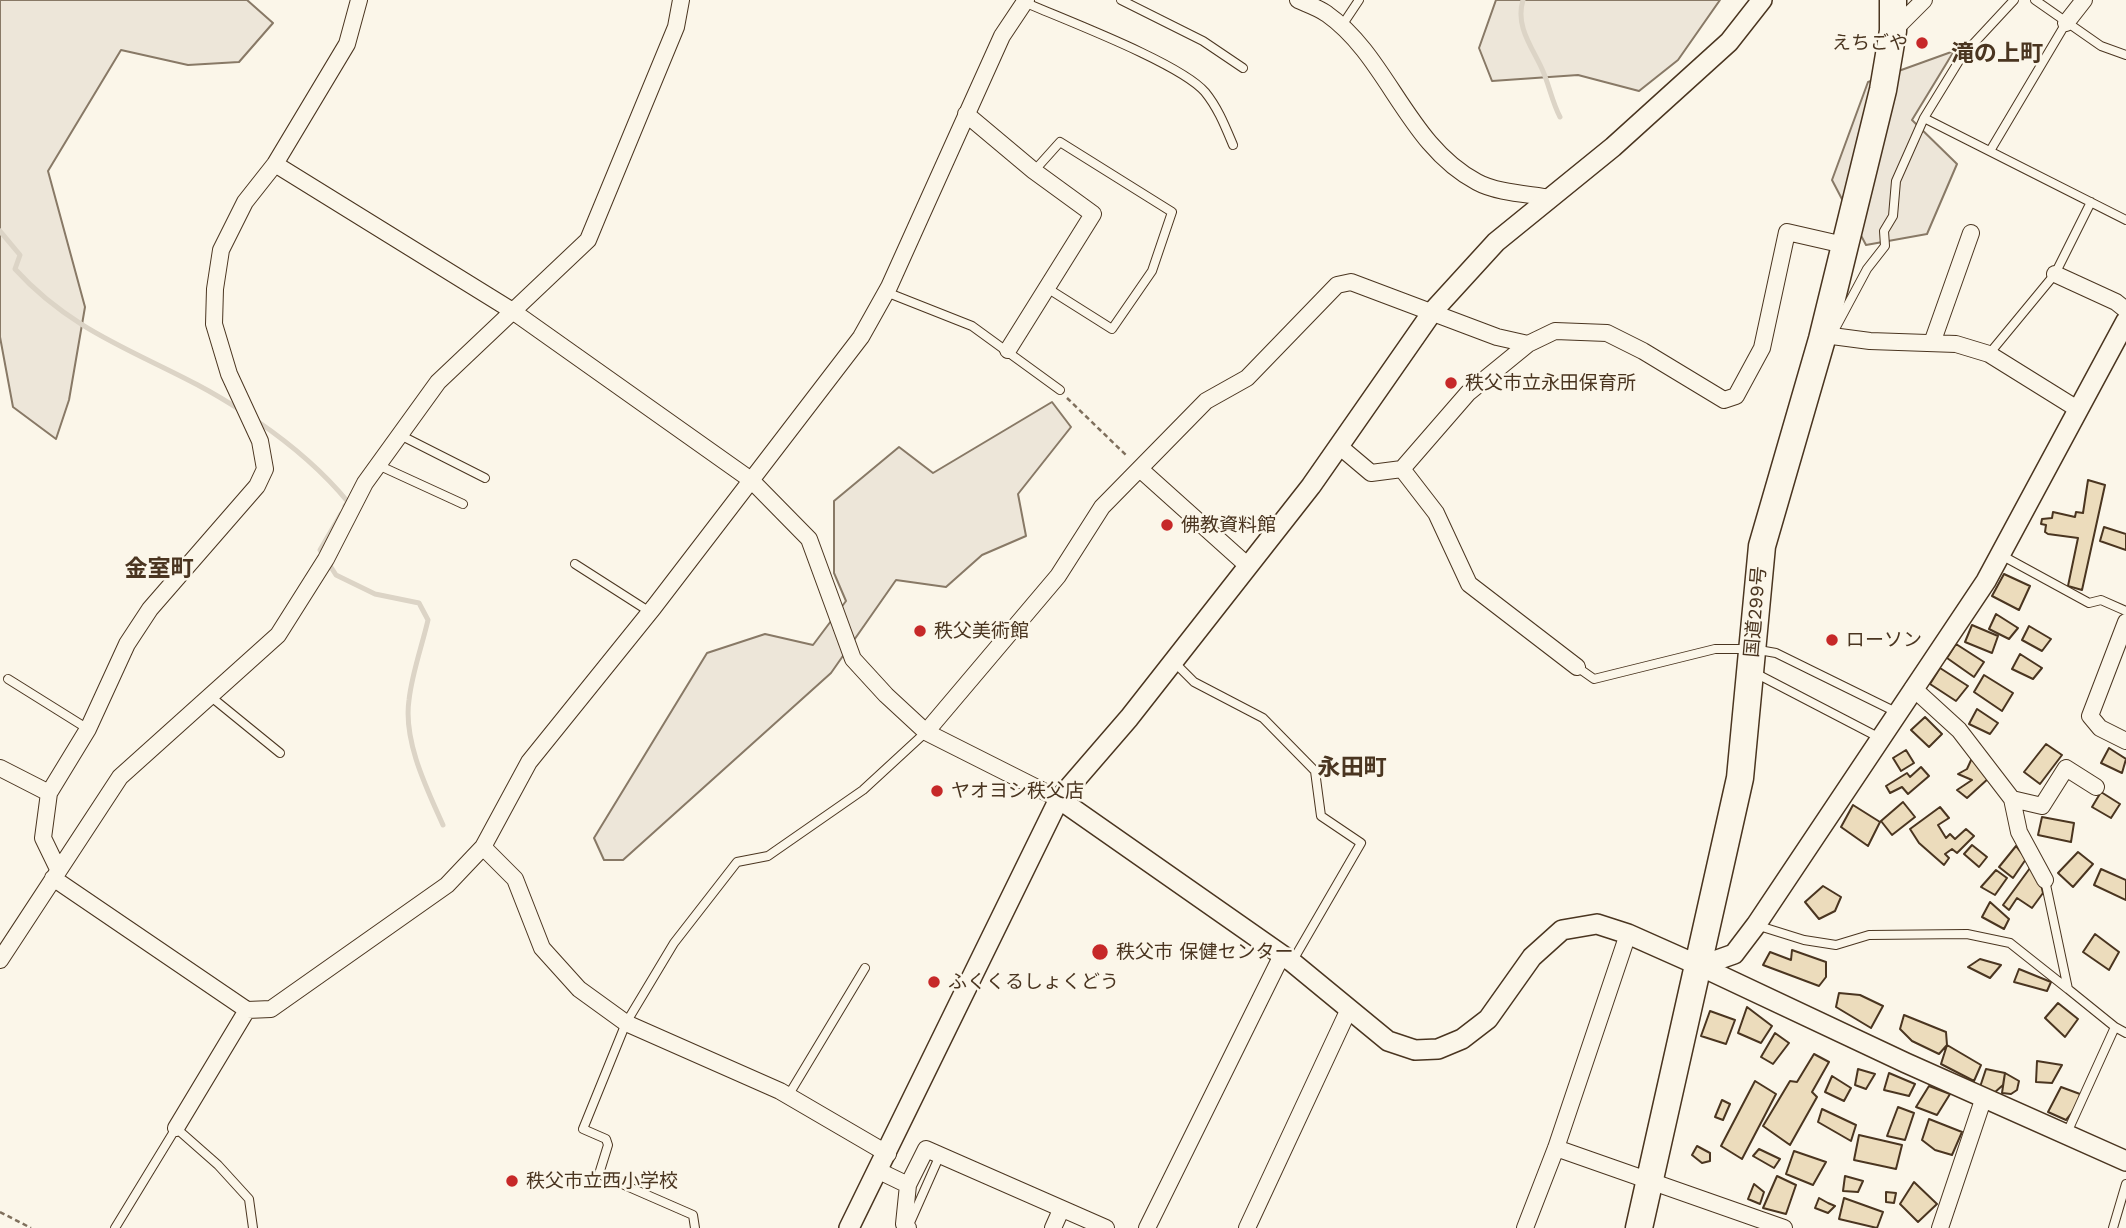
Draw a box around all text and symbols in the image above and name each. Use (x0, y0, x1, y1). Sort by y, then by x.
place label: えちごや (1832, 32, 1908, 54)
marker: えちごや (1914, 35, 1930, 51)
district label: 滝の上町 (1951, 40, 2043, 68)
place label: 秩父市立永田保育所 (1465, 372, 1636, 394)
marker: 秩父市立永田保育所 (1443, 375, 1459, 391)
place label: 佛教資料館 (1181, 514, 1276, 536)
marker: 佛教資料館 (1159, 517, 1175, 533)
district label: 金室町 (125, 555, 193, 583)
street label: 国道299号 (1741, 565, 1771, 659)
place label: 秩父美術館 (934, 620, 1029, 642)
marker: 秩父美術館 (912, 623, 928, 639)
place label: ローソン (1846, 629, 1922, 651)
marker: ローソン (1824, 632, 1840, 648)
district label: 永田町 (1318, 754, 1386, 782)
place label: ヤオヨシ秩父店 (951, 780, 1084, 802)
marker: ヤオヨシ秩父店 (929, 783, 945, 799)
place label: 秩父市 保健センター (1116, 941, 1293, 963)
marker: 秩父市 保健センター (1090, 942, 1110, 962)
place label: ふくくるしょくどう (948, 971, 1119, 993)
marker: ふくくるしょくどう (926, 974, 942, 990)
place label: 秩父市立西小学校 (526, 1170, 678, 1192)
marker: 秩父市立西小学校 (504, 1173, 520, 1189)

